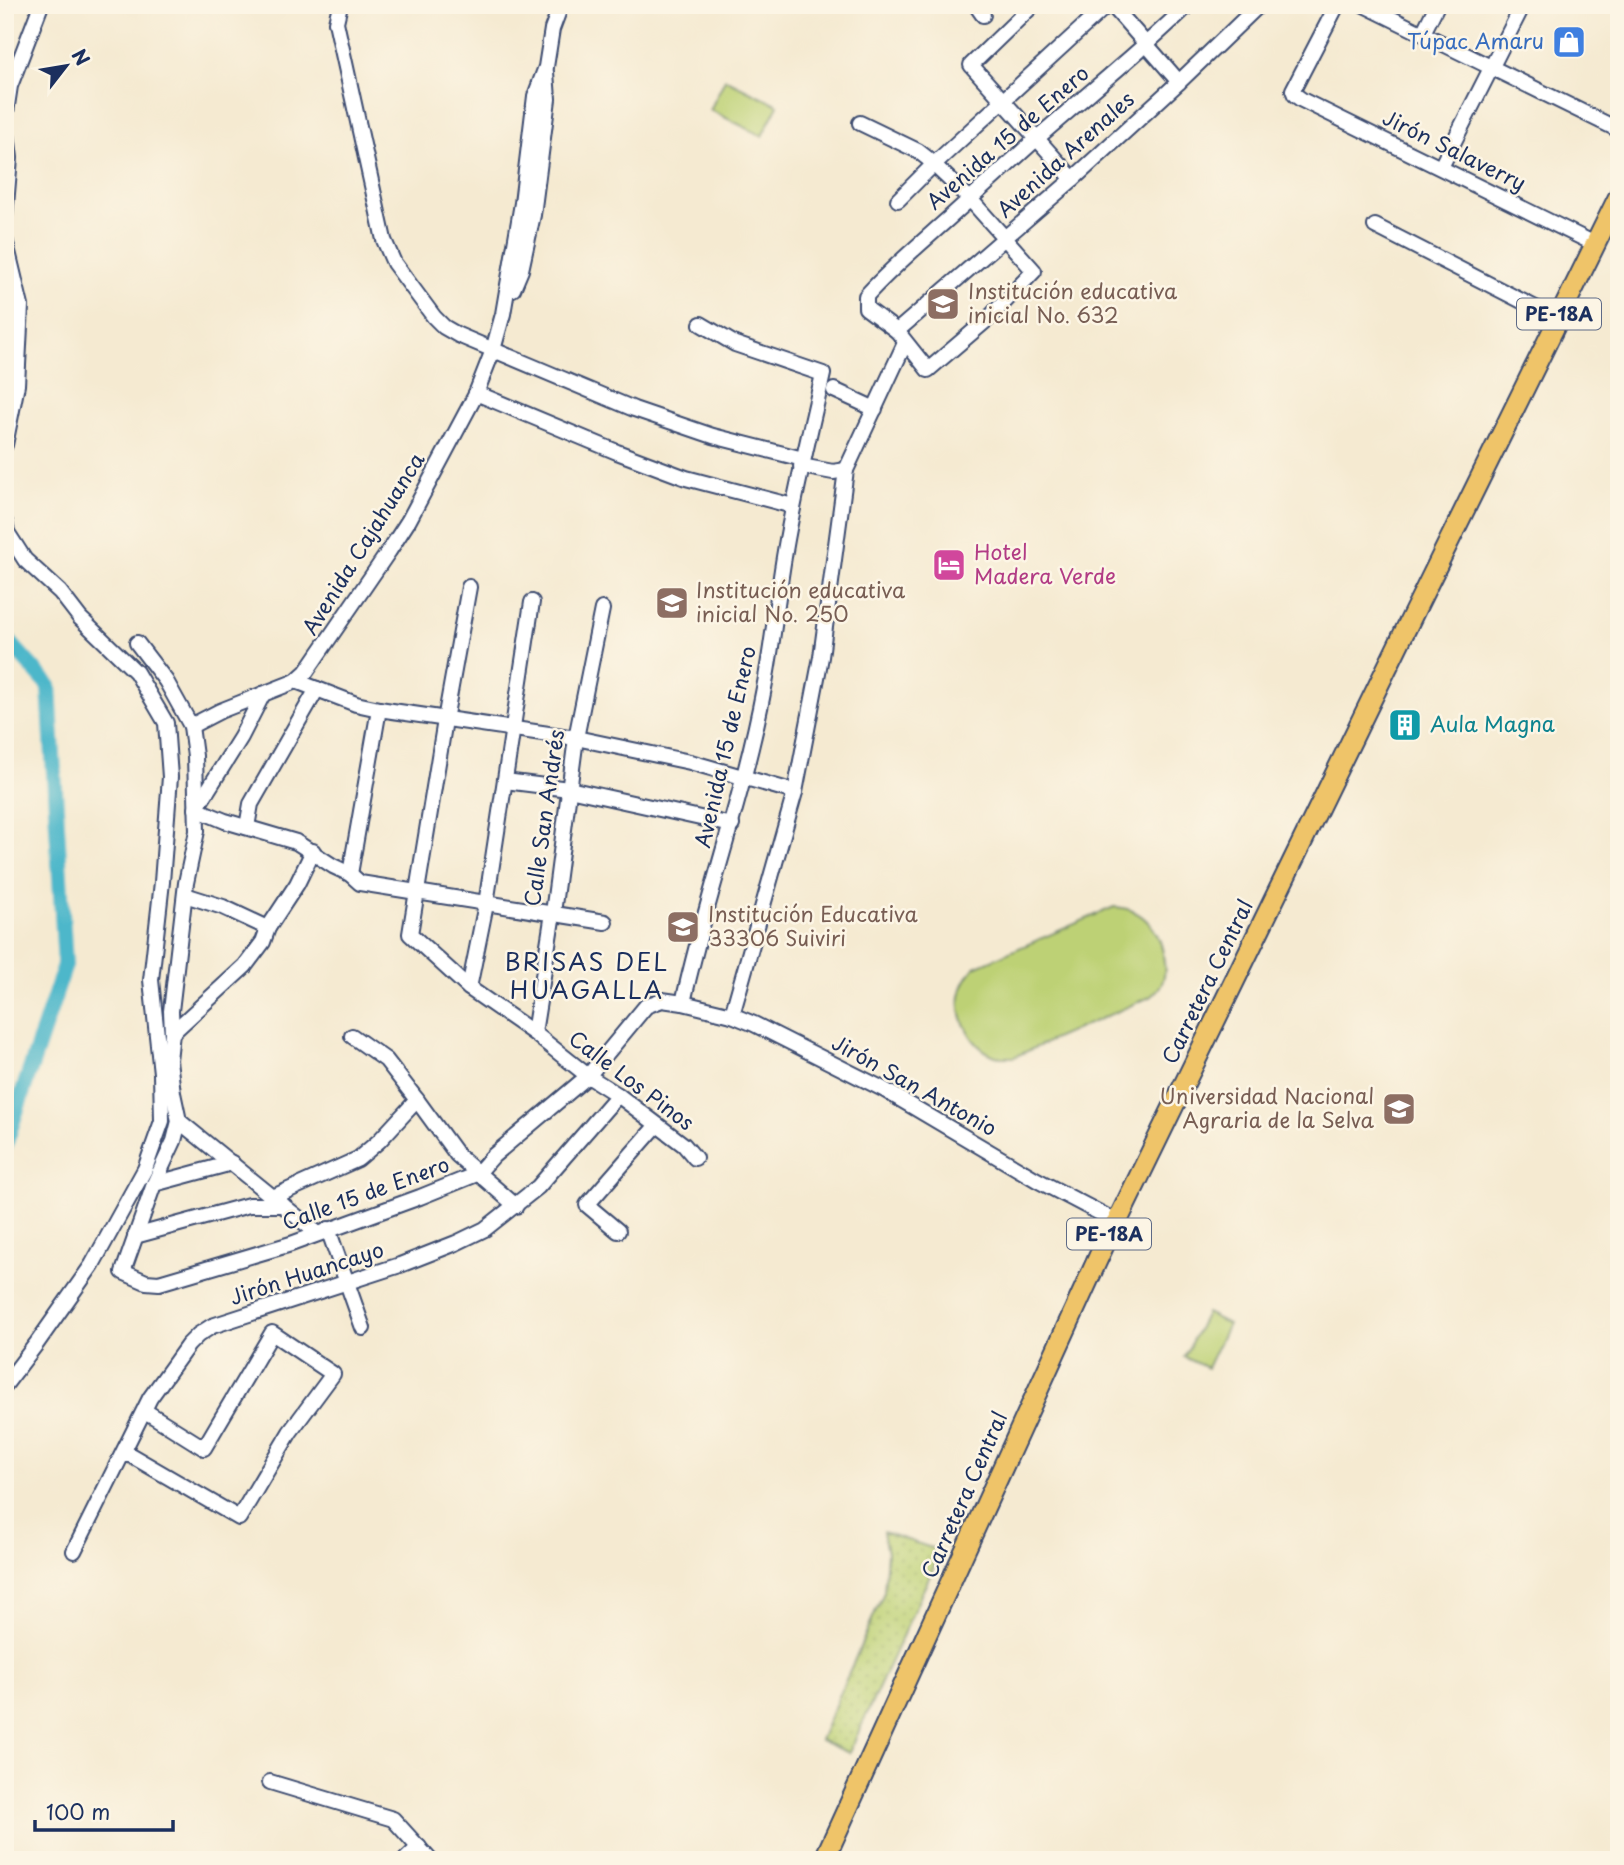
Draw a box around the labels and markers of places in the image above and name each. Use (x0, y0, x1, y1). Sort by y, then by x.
shop icon: Túpac Amaru (1550, 23, 1588, 61)
place label: Túpac Amaru (1407, 24, 1544, 56)
place label: Institución educativa inicial No. 632 (968, 274, 1178, 330)
school or university icon: Institución educativa inicial No. 632 (924, 285, 962, 323)
place label: Hotel Madera Verde (974, 535, 1116, 591)
hotel icon: Hotel Madera Verde (930, 546, 968, 584)
place label: Institución educativa inicial No. 250 (696, 573, 906, 629)
school or university icon: Institución educativa inicial No. 250 (653, 584, 691, 622)
building icon: Aula Magna (1386, 706, 1424, 744)
place label: Aula Magna (1430, 707, 1555, 739)
place label: Institución Educativa 33306 Suiviri (708, 897, 919, 953)
school or university icon: Institución Educativa 33306 Suiviri (664, 908, 702, 946)
place label: Universidad Nacional Agraria de la Selva (1159, 1079, 1375, 1135)
school or university icon: Universidad Nacional Agraria de la Selva (1380, 1090, 1418, 1128)

